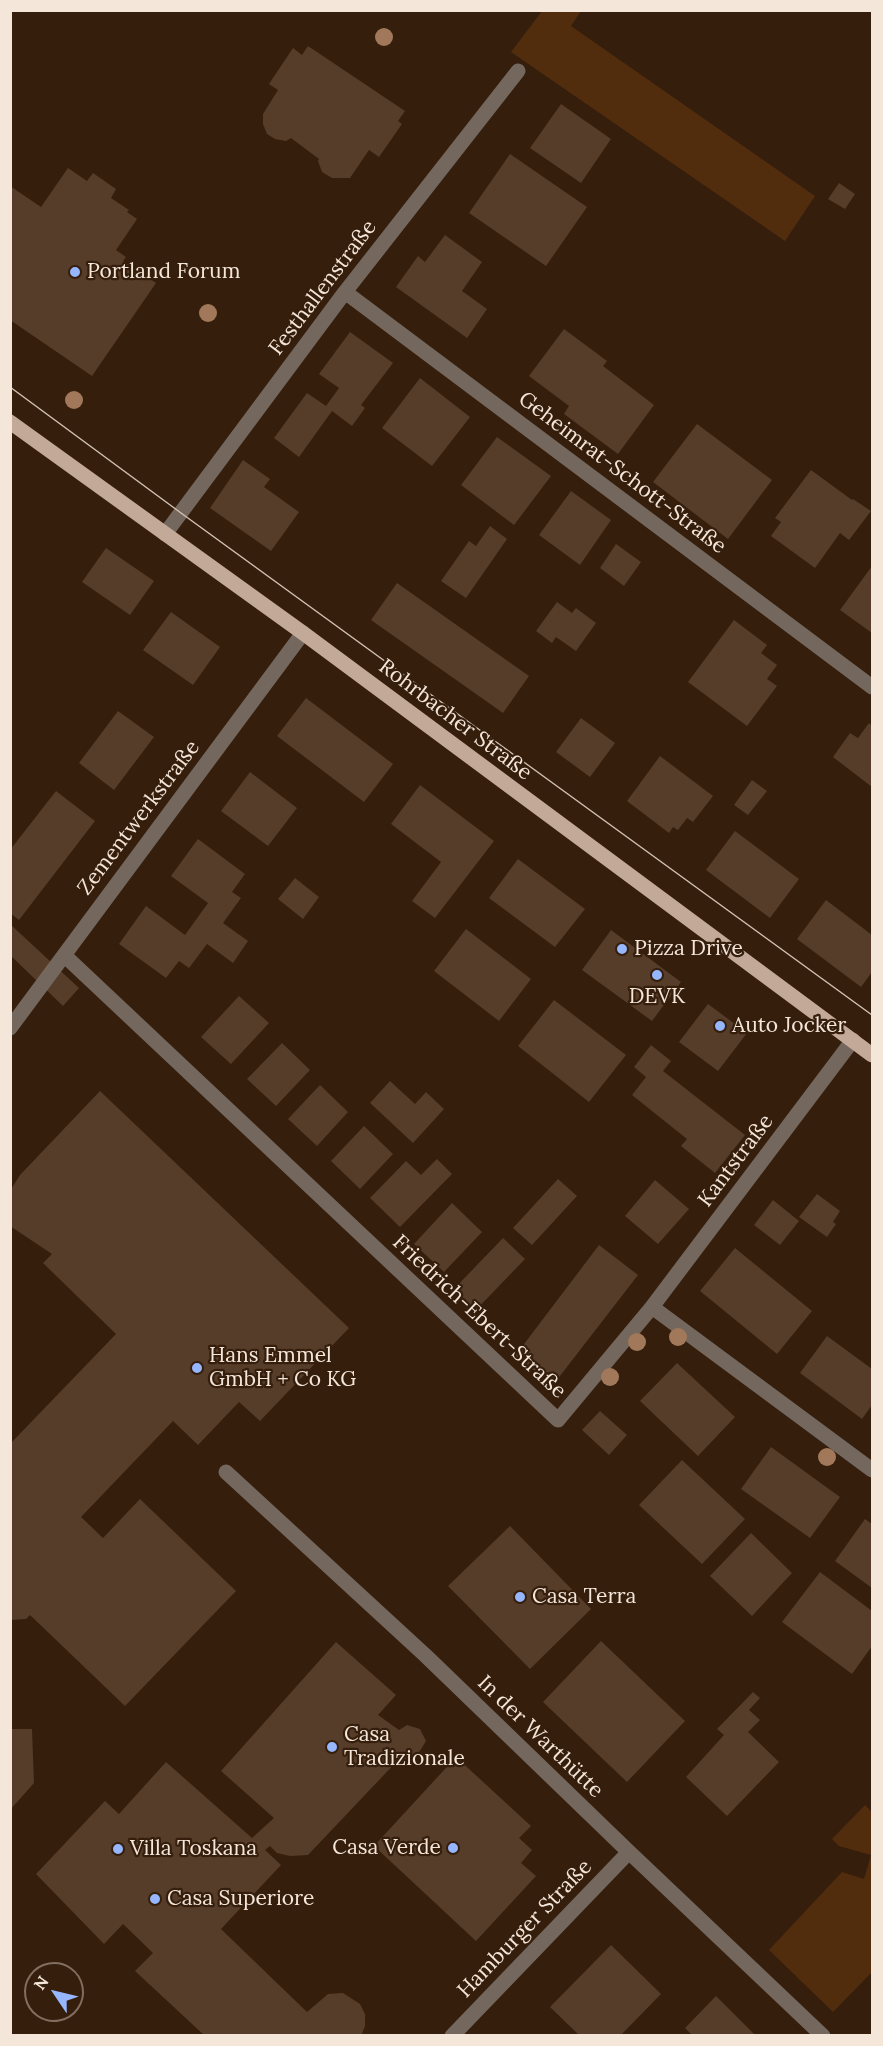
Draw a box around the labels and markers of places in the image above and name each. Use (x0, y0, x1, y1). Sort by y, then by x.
place label: Portland Forum (87, 259, 240, 285)
marker: Portland Forum (68, 265, 82, 279)
place label: Pizza Drive (634, 936, 743, 962)
marker: Pizza Drive (615, 942, 629, 956)
marker: DEVK (650, 968, 664, 982)
place label: DEVK (629, 984, 685, 1010)
place label: Auto Jocker (732, 1013, 846, 1039)
marker: Auto Jocker (713, 1019, 727, 1033)
place label: Hans Emmel GmbH + Co KG (209, 1343, 356, 1393)
marker: Hans Emmel GmbH + Co KG (190, 1361, 204, 1375)
place label: Casa Terra (532, 1584, 636, 1610)
marker: Casa Terra (513, 1590, 527, 1604)
place label: Casa Tradizionale (344, 1722, 465, 1772)
marker: Casa Tradizionale (325, 1740, 339, 1754)
place label: Casa Verde (332, 1835, 441, 1861)
place label: Villa Toskana (130, 1836, 257, 1862)
marker: Casa Verde (446, 1841, 460, 1855)
marker: Villa Toskana (111, 1842, 125, 1856)
place label: Casa Superiore (167, 1886, 314, 1912)
marker: Casa Superiore (148, 1892, 162, 1906)

